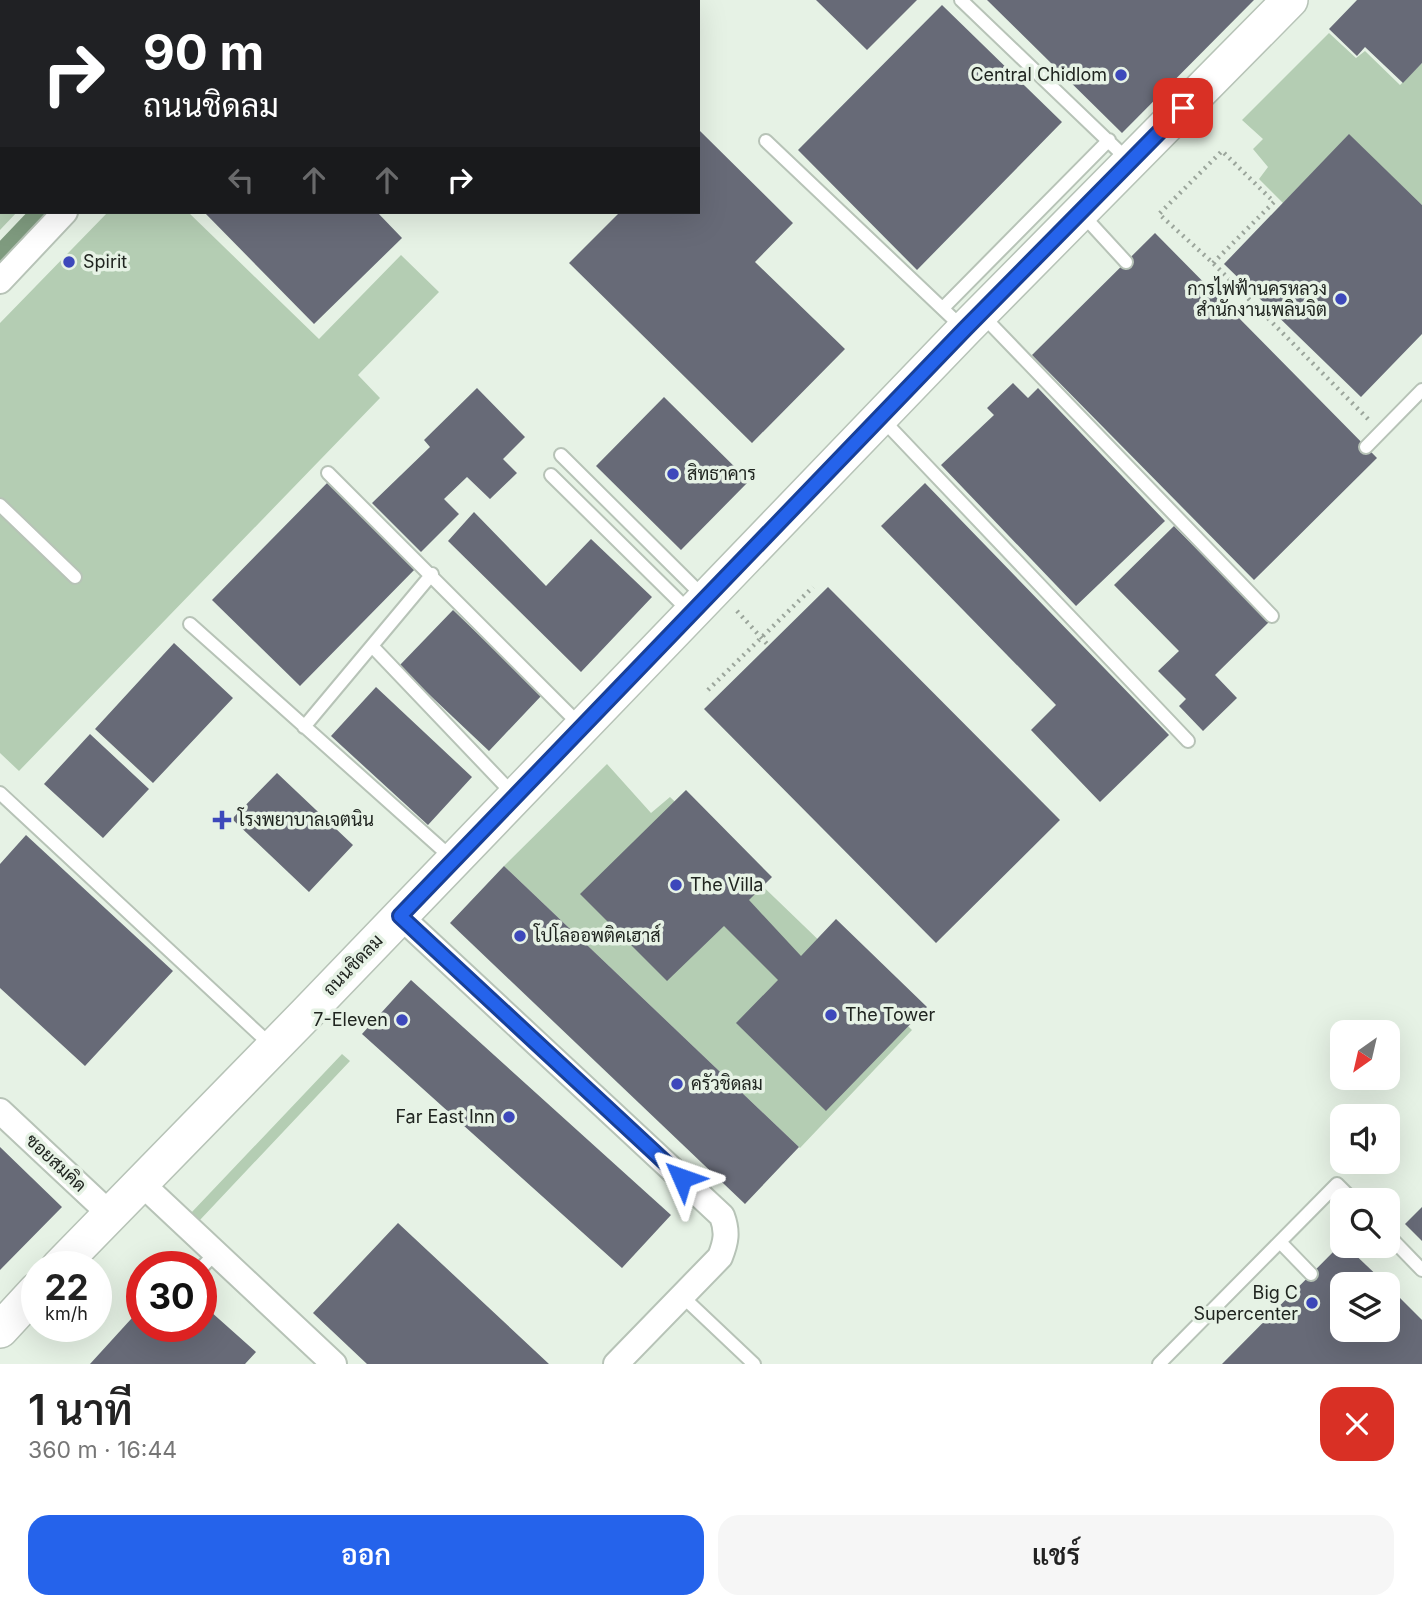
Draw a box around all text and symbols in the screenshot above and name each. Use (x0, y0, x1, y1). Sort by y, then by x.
text: 90 m (143, 23, 264, 82)
icon: right (28, 28, 119, 119)
place label: Central Chidlom (970, 64, 1107, 85)
marker: Central Chidlom (1113, 67, 1129, 83)
pin (1153, 78, 1213, 138)
text: ถนนชิดลม (143, 86, 279, 125)
icon: arrive (1164, 89, 1202, 127)
icon: left (222, 161, 260, 199)
icon: ahead (295, 161, 333, 199)
icon: ahead (368, 161, 406, 199)
icon: right (441, 161, 479, 199)
place label: Spirit (83, 251, 127, 272)
marker: Spirit (61, 254, 77, 270)
place label: การไฟฟ้านครหลวง สำนักงานเพลินจิต (1187, 276, 1327, 320)
marker: การไฟฟ้านครหลวง สำนักงานเพลินจิต (1333, 291, 1349, 307)
place label: สิทธาคาร (687, 463, 756, 484)
marker: สิทธาคาร (665, 466, 681, 482)
place label: โรงพยาบาลเจตนิน (237, 807, 374, 830)
marker: โรงพยาบาลเจตนิน (212, 810, 232, 830)
place label: The Villa (690, 874, 763, 895)
marker: The Villa (668, 877, 684, 893)
place label: โปโลออพติคเฮาส์ (533, 923, 661, 946)
marker: โปโลออพติคเฮาส์ (512, 928, 528, 944)
street label: ถนนชิดลม (319, 930, 387, 999)
place label: The Tower (845, 1004, 935, 1025)
marker: The Tower (823, 1007, 839, 1023)
place label: 7-Eleven (313, 1009, 388, 1030)
marker: 7-Eleven (394, 1012, 410, 1028)
north arrow (1330, 1020, 1400, 1090)
map controls (1330, 1020, 1400, 1342)
place label: ครัวชิดลม (691, 1073, 763, 1094)
marker: ครัวชิดลม (669, 1076, 685, 1092)
button: sound (1330, 1104, 1400, 1174)
place label: Far East Inn (395, 1106, 495, 1127)
marker: Far East Inn (501, 1109, 517, 1125)
street label: ซอยสมคิด (22, 1129, 91, 1196)
position arrow (645, 1141, 719, 1215)
button: search (1330, 1188, 1400, 1258)
speed limit sign: 30 (126, 1251, 217, 1342)
text: 22 (44, 1266, 89, 1308)
button: layers (1330, 1272, 1400, 1342)
place label: Big C Supercenter (1193, 1282, 1298, 1324)
marker: Big C Supercenter (1304, 1295, 1320, 1311)
text: km/h (45, 1303, 88, 1324)
text: 1 นาที (28, 1384, 133, 1435)
button: close (1320, 1387, 1394, 1461)
text: 360 m · 16:44 (28, 1436, 177, 1464)
button: ออก (28, 1515, 704, 1595)
button: แชร์ (718, 1515, 1394, 1595)

